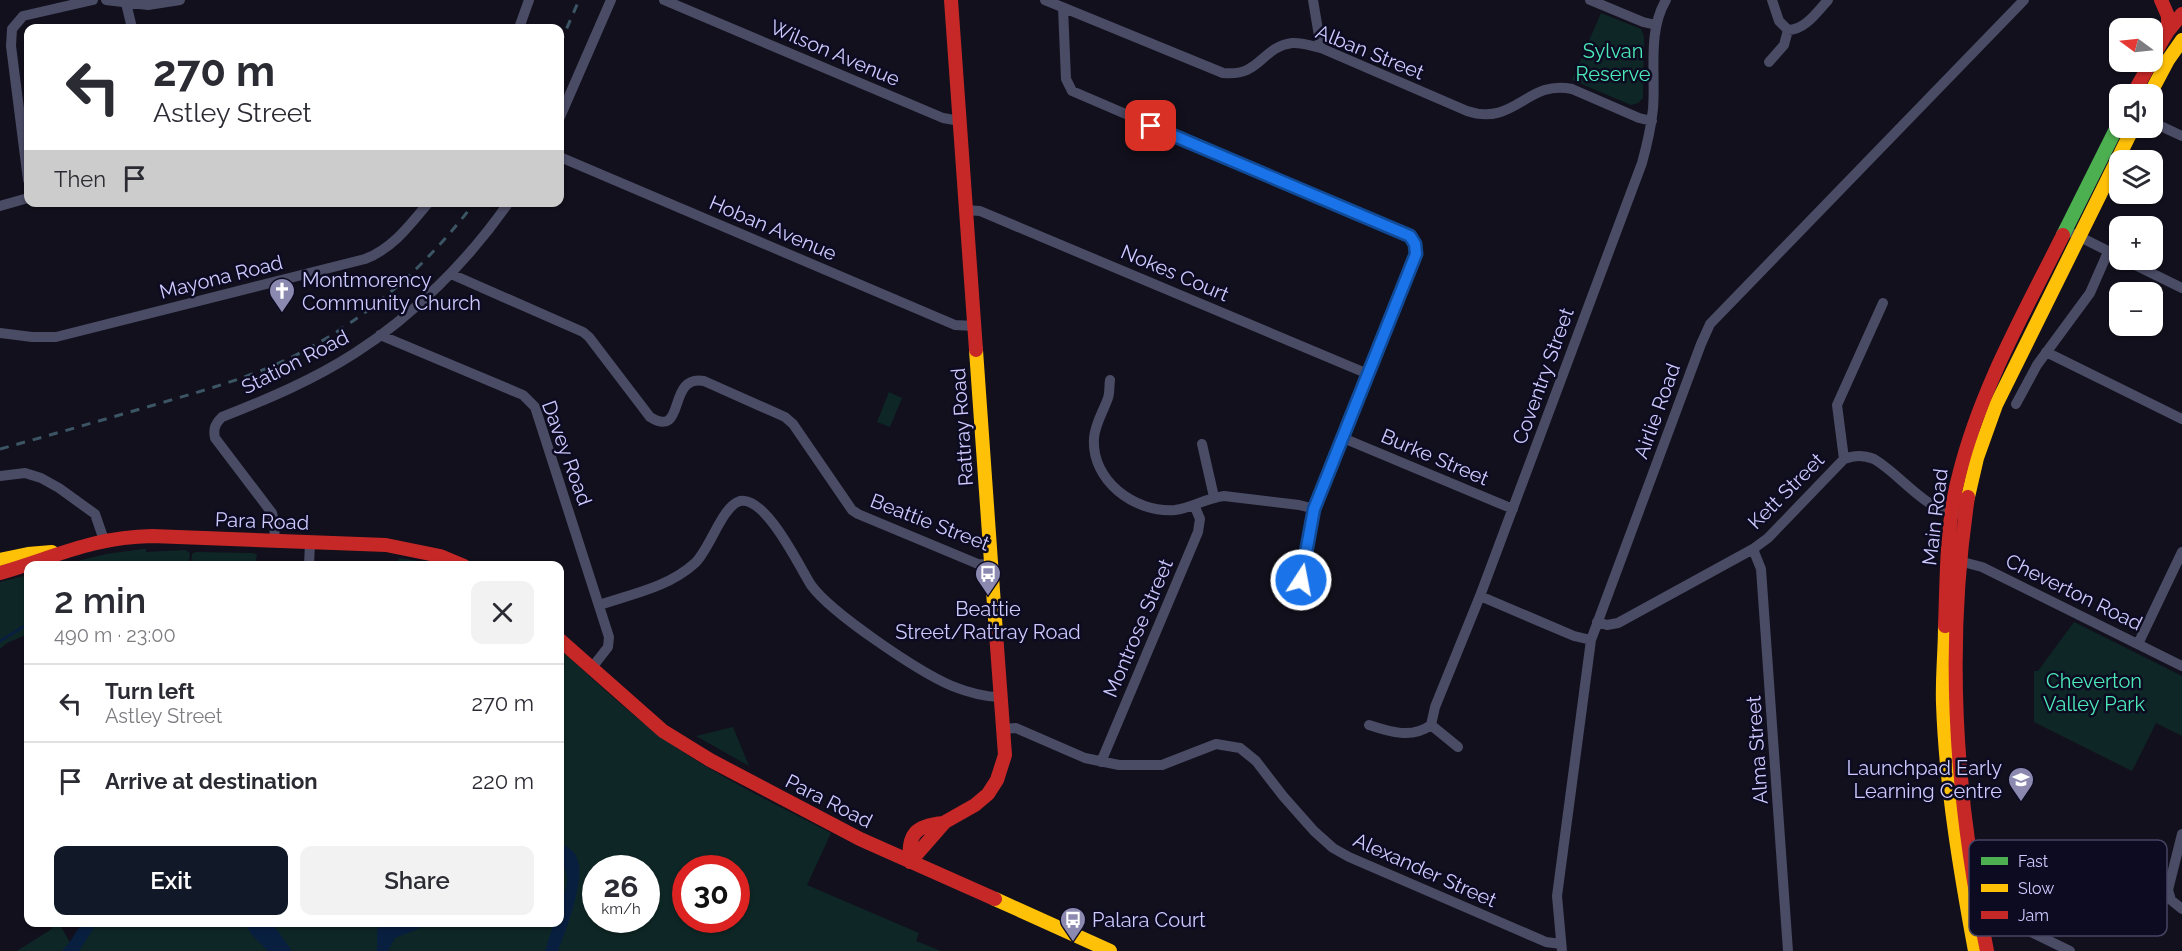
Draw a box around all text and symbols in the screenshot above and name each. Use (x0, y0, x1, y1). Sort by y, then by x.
street label: Wilson Avenue (767, 15, 904, 91)
north arrow (2109, 18, 2163, 72)
map controls (2109, 18, 2163, 336)
street label: Alban Street (1312, 19, 1428, 85)
park label: Sylvan Reserve (1576, 39, 1651, 86)
text: 270 m (153, 47, 275, 96)
icon: left (54, 48, 132, 126)
button: sound (2109, 84, 2163, 138)
text: Astley Street (153, 97, 312, 128)
pin (1125, 100, 1176, 151)
icon: arrive (1134, 109, 1167, 142)
button: layers (2109, 150, 2163, 204)
icon: arrive (118, 162, 151, 195)
text: Then (54, 166, 106, 192)
street label: Hoban Avenue (706, 190, 841, 266)
button: + (2109, 216, 2163, 270)
street label: Nokes Court (1117, 239, 1233, 307)
street label: Mayona Road (157, 250, 285, 304)
place label: Montmorency Community Church (302, 268, 481, 315)
church icon: Montmorency Community Church (267, 276, 297, 314)
button: − (2109, 282, 2163, 336)
street label: Coventry Street (1507, 304, 1579, 447)
street label: Station Road (237, 325, 353, 399)
street label: Airlie Road (1629, 360, 1685, 462)
street label: Rattray Road (946, 367, 978, 487)
street label: Davey Road (537, 397, 597, 509)
street label: Burke Street (1378, 424, 1493, 491)
street label: Kett Street (1743, 448, 1829, 534)
street label: Main Road (1917, 467, 1953, 567)
street label: Beattie Street (867, 488, 993, 556)
street label: Para Road (215, 507, 309, 535)
position arrow (1269, 548, 1333, 612)
street label: Cheverton Road (2002, 549, 2146, 635)
street label: Montrose Street (1098, 555, 1178, 701)
bus stop icon: Beattie Street/Rattray Road (973, 559, 1003, 597)
text: 2 min (54, 579, 146, 621)
button: close (471, 581, 534, 644)
place label: Beattie Street/Rattray Road (895, 597, 1081, 644)
text: 490 m · 23:00 (54, 623, 176, 647)
park label: Cheverton Valley Park (2043, 669, 2145, 716)
text: Turn left (105, 678, 195, 704)
icon: left (54, 687, 87, 720)
text: 270 m (472, 690, 534, 716)
street label: Alma Street (1741, 695, 1773, 805)
text: Astley Street (105, 704, 222, 728)
place label: Launchpad Early Learning Centre (1846, 756, 2002, 803)
icon: arrive (54, 765, 87, 798)
school or university icon: Launchpad Early Learning Centre (2006, 765, 2036, 803)
text: Arrive at destination (105, 768, 318, 794)
text: 220 m (472, 768, 534, 794)
street label: Para Road (782, 769, 876, 833)
street label: Alexander Street (1350, 828, 1501, 912)
legend (1969, 840, 2167, 936)
button: Exit (54, 846, 288, 915)
button: Share (300, 846, 534, 915)
text: Fast (2018, 852, 2049, 871)
speed limit sign: 30 (672, 855, 750, 933)
text: 26 (603, 869, 639, 904)
text: Slow (2018, 879, 2054, 898)
text: km/h (601, 900, 641, 918)
bus stop icon: Palara Court (1058, 905, 1088, 943)
text: Jam (2018, 906, 2049, 925)
place label: Palara Court (1092, 908, 1206, 932)

